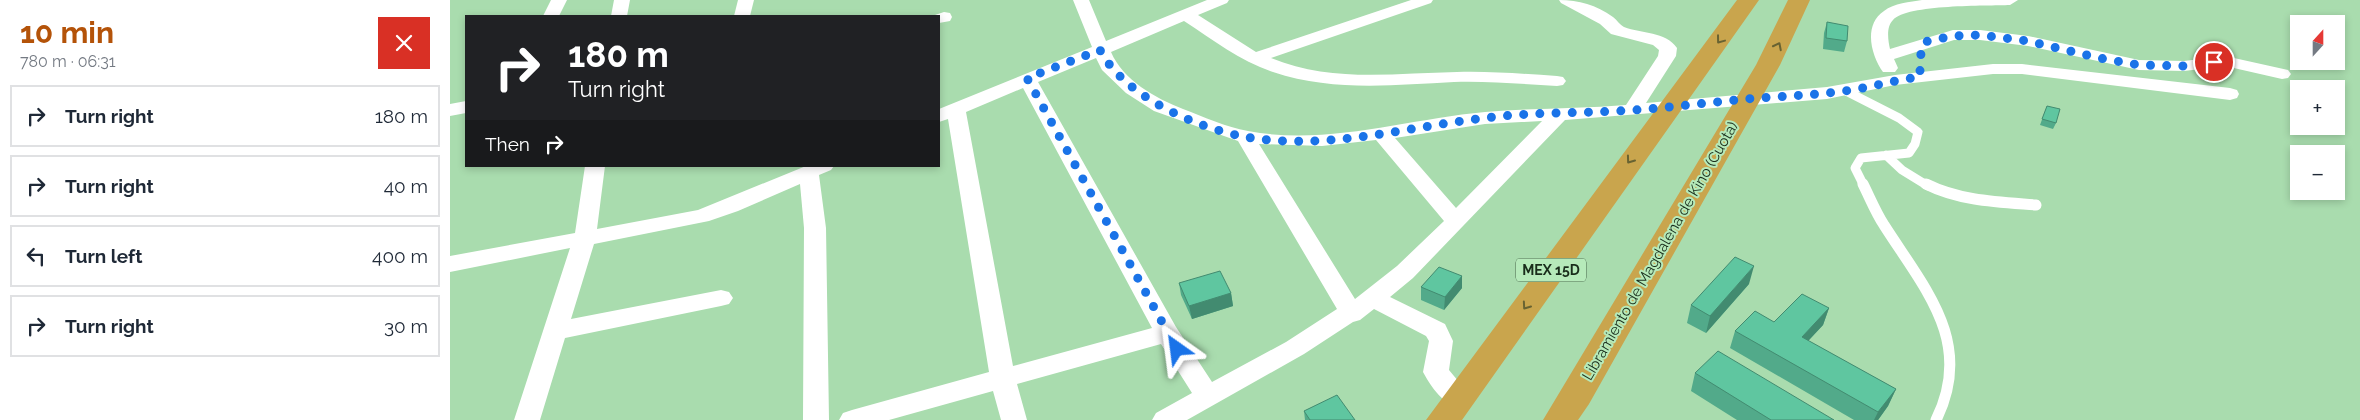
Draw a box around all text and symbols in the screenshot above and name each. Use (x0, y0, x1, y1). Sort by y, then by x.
text: 10 min (20, 15, 114, 50)
north arrow (2290, 15, 2345, 70)
map controls (2290, 15, 2345, 200)
button: close (378, 17, 430, 69)
text: 180 m (568, 34, 669, 75)
one-way arrow (1717, 34, 1726, 44)
icon: right (485, 35, 550, 100)
pin (2193, 41, 2235, 83)
one-way arrow (1772, 42, 1782, 51)
icon: arrive (2200, 48, 2228, 76)
text: 780 m · 06:31 (20, 52, 116, 71)
text: Turn right (568, 76, 665, 102)
button: + (2290, 80, 2345, 135)
icon: right (22, 102, 50, 130)
text: Turn right (65, 105, 154, 127)
text: 180 m (375, 105, 428, 127)
street label: Libramiento de Magdalena de Kino (Cuota) (1578, 118, 1742, 384)
icon: right (540, 130, 568, 158)
text: Then (485, 133, 530, 155)
button: − (2290, 145, 2345, 200)
one-way arrow (1628, 154, 1636, 163)
icon: right (22, 172, 50, 200)
text: Turn right (65, 175, 154, 197)
text: 40 m (384, 175, 428, 197)
icon: left (22, 242, 50, 270)
text: Turn left (65, 245, 142, 267)
text: 400 m (372, 245, 428, 267)
road number: MEX 15D (1516, 258, 1586, 282)
one-way arrow (1523, 300, 1532, 310)
icon: right (22, 312, 50, 340)
text: Turn right (65, 315, 154, 337)
text: 30 m (384, 315, 428, 337)
position arrow (1150, 322, 1202, 374)

